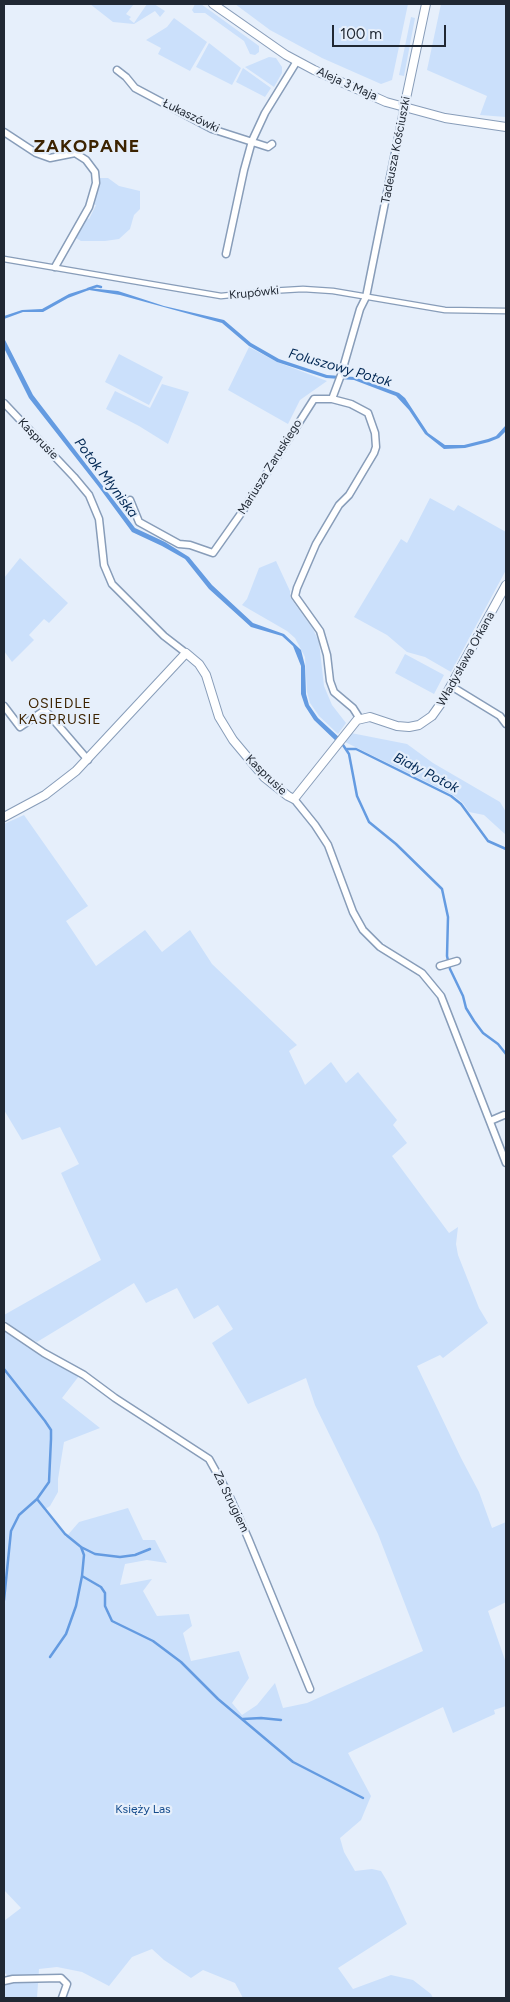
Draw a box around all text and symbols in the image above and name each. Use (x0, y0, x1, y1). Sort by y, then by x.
scale bar (335, 15, 449, 47)
text: 100 m (340, 25, 382, 43)
street label: Aleja 3 Maja (315, 64, 379, 104)
street label: Tadeusza Kościuszki (379, 95, 413, 205)
street label: Łukaszówki (160, 96, 222, 136)
district label: ZAKOPANE (33, 136, 141, 158)
street label: Krupówki (228, 283, 280, 303)
water label: Foluszowy Potok (287, 345, 393, 391)
street label: Kasprusie (15, 415, 61, 463)
street label: Mariusza Zaruskiego (235, 417, 305, 517)
water label: Potok Młyniska (71, 435, 141, 521)
street label: Władysława Orkana (434, 609, 498, 709)
district label: OSIEDLE KASPRUSIE (17, 696, 103, 729)
water label: Biały Potok (390, 749, 462, 797)
street label: Kasprusie (242, 752, 290, 798)
street label: Za Strugiem (210, 1469, 252, 1535)
park label: Księży Las (115, 1802, 171, 1816)

